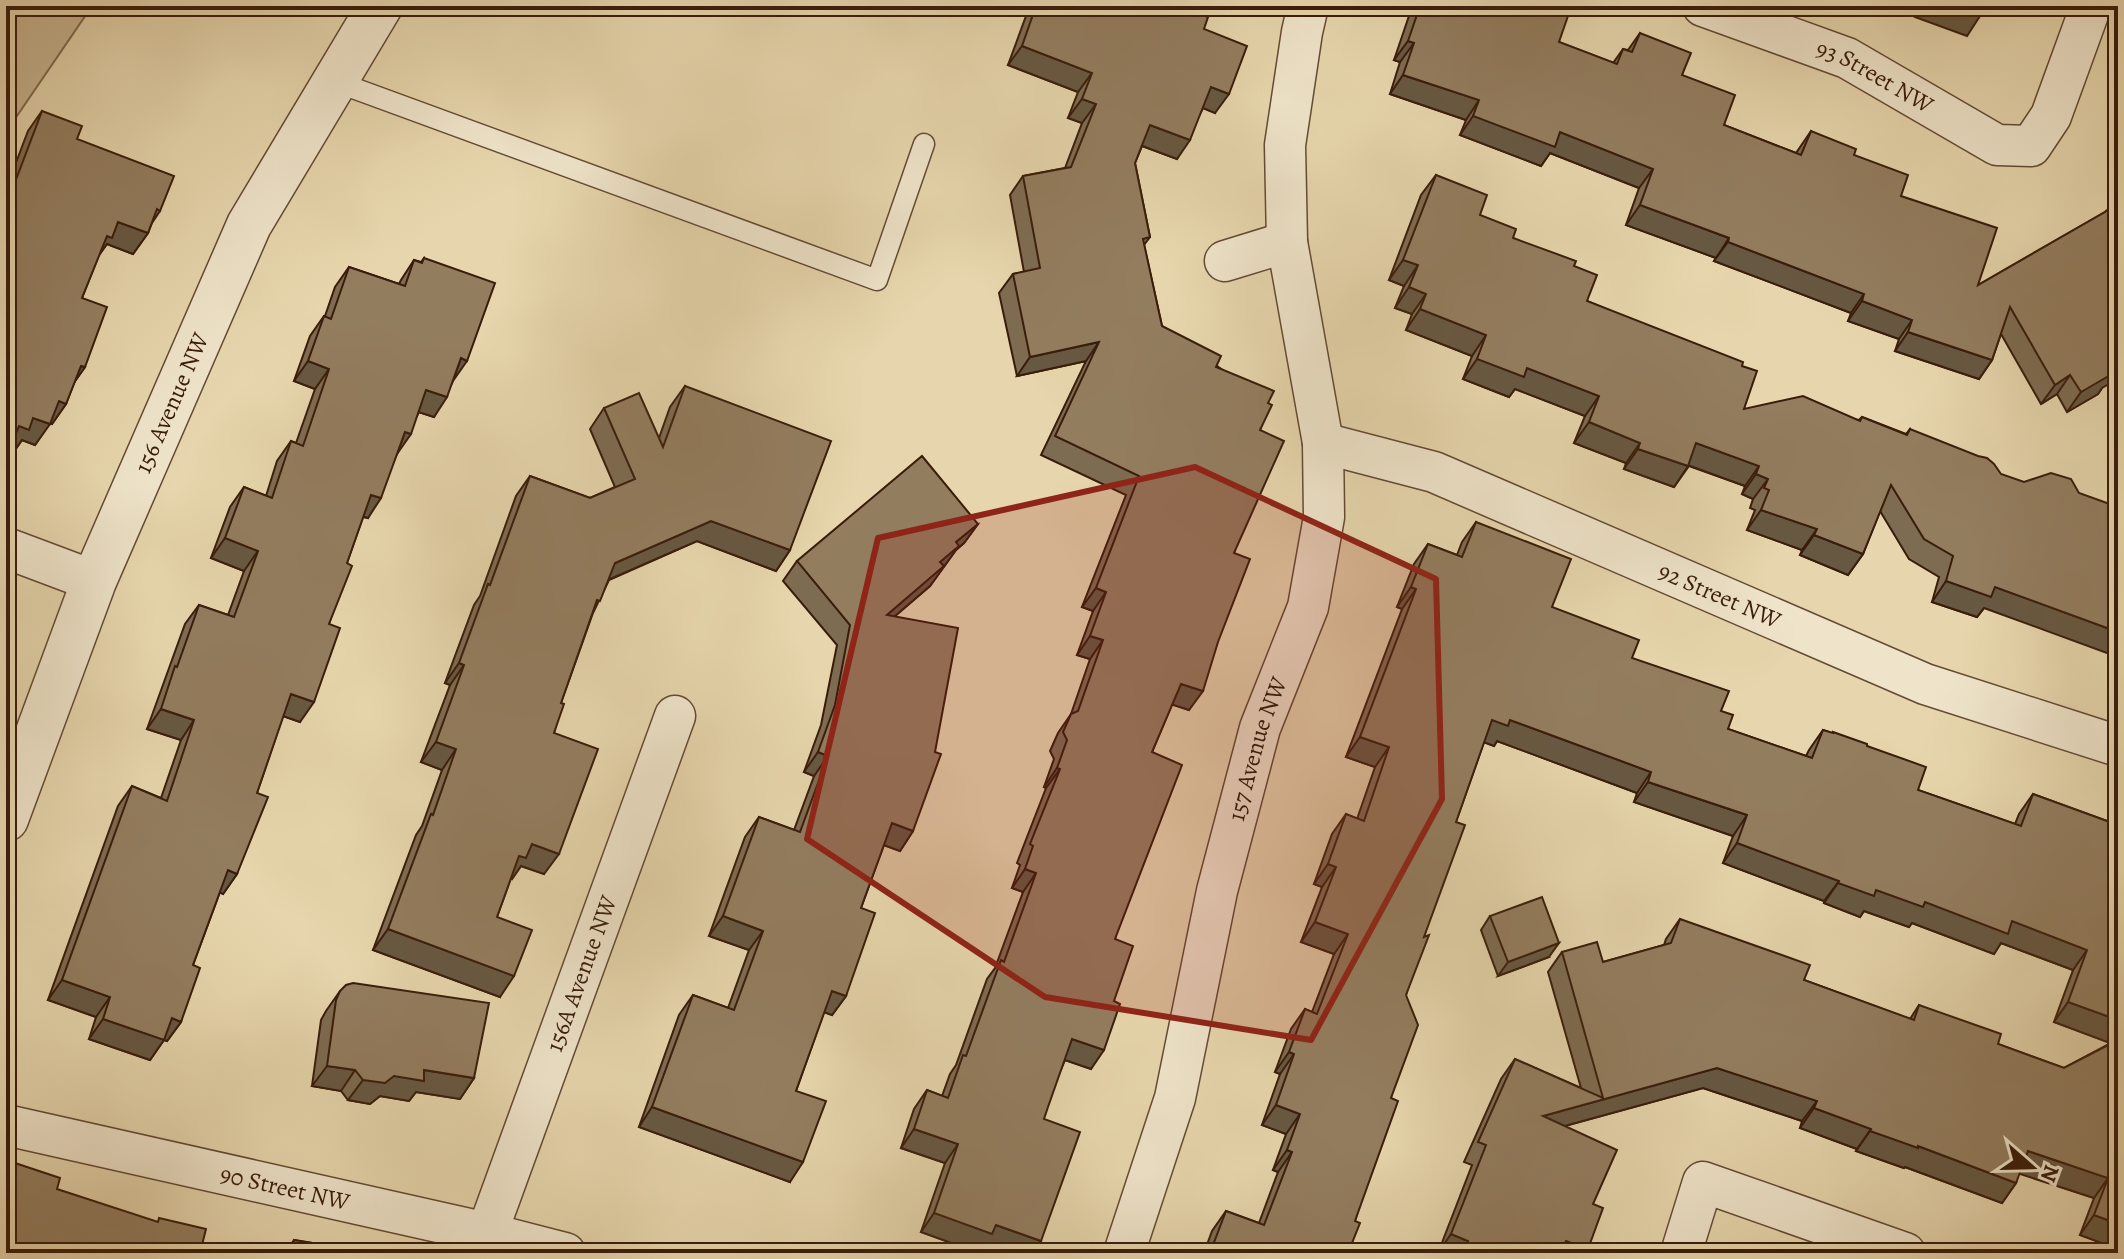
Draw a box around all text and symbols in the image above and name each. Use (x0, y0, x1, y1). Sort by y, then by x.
street label: 93 Street NW (1812, 32, 1940, 121)
street label: 156 Avenue NW (127, 327, 216, 478)
street label: 92 Street NW (1653, 555, 1787, 636)
street label: 157 Avenue NW (1220, 672, 1295, 825)
street label: 156A Avenue NW (538, 890, 625, 1056)
north arrow (1992, 1127, 2072, 1207)
street label: 90 Street NW (217, 1158, 354, 1218)
text: N (2033, 1161, 2067, 1186)

